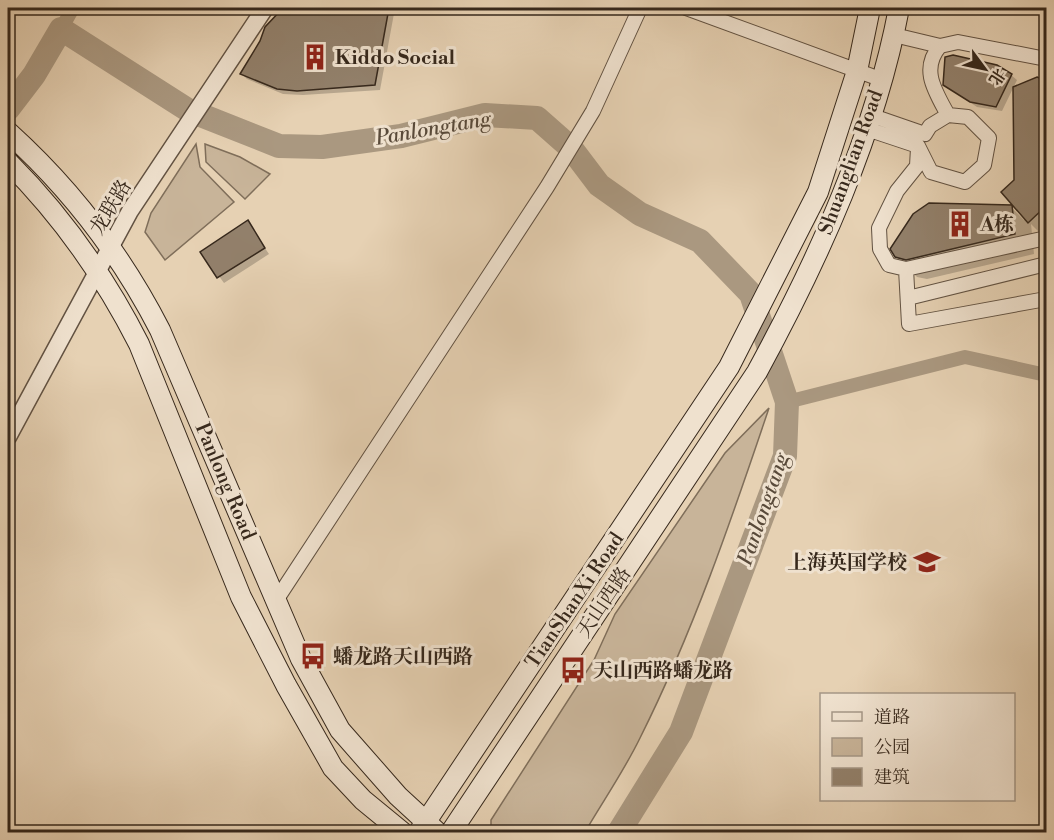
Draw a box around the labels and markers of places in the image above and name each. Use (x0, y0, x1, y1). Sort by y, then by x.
building icon: Kiddo Social (300, 42, 330, 72)
place label: Kiddo Social (335, 46, 456, 71)
building icon: A栋 (945, 209, 975, 239)
place label: A栋 (979, 213, 1014, 238)
school or university icon: 上海英国学校 (912, 547, 942, 577)
place label: 上海英国学校 (787, 551, 907, 576)
bus stop icon: 蟠龙路天山西路 (298, 641, 328, 671)
place label: 蟠龙路天山西路 (333, 645, 473, 670)
bus stop icon: 天山西路蟠龙路 (558, 655, 588, 685)
place label: 天山西路蟠龙路 (593, 659, 733, 684)

